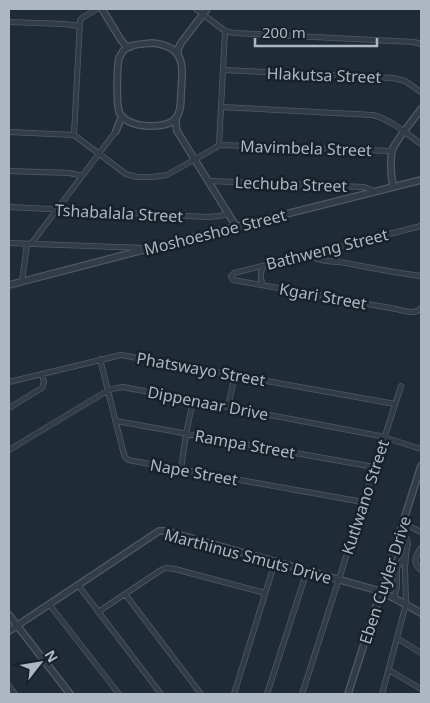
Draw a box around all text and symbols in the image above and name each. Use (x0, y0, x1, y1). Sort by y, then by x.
scale bar (255, 15, 378, 47)
text: 200 m (262, 22, 306, 42)
street label: Hlakutsa Street (266, 62, 382, 88)
street label: Mavimbela Street (240, 135, 372, 161)
street label: Lechuba Street (234, 171, 348, 197)
street label: Tshabalala Street (54, 199, 184, 227)
street label: Moshoeshoe Street (142, 204, 288, 260)
street label: Bathweng Street (264, 223, 391, 275)
street label: Kgari Street (278, 278, 369, 315)
street label: Phatswayo Street (135, 347, 267, 391)
street label: Dippenaar Drive (146, 380, 270, 426)
street label: Rampa Street (193, 424, 297, 464)
street label: Kutlwano Street (336, 436, 394, 557)
street label: Nape Street (148, 453, 240, 491)
street label: Eben Cuyler Drive (354, 513, 416, 647)
street label: Marthinus Smuts Drive (162, 523, 334, 589)
north arrow (15, 638, 65, 688)
text: N (40, 646, 63, 666)

